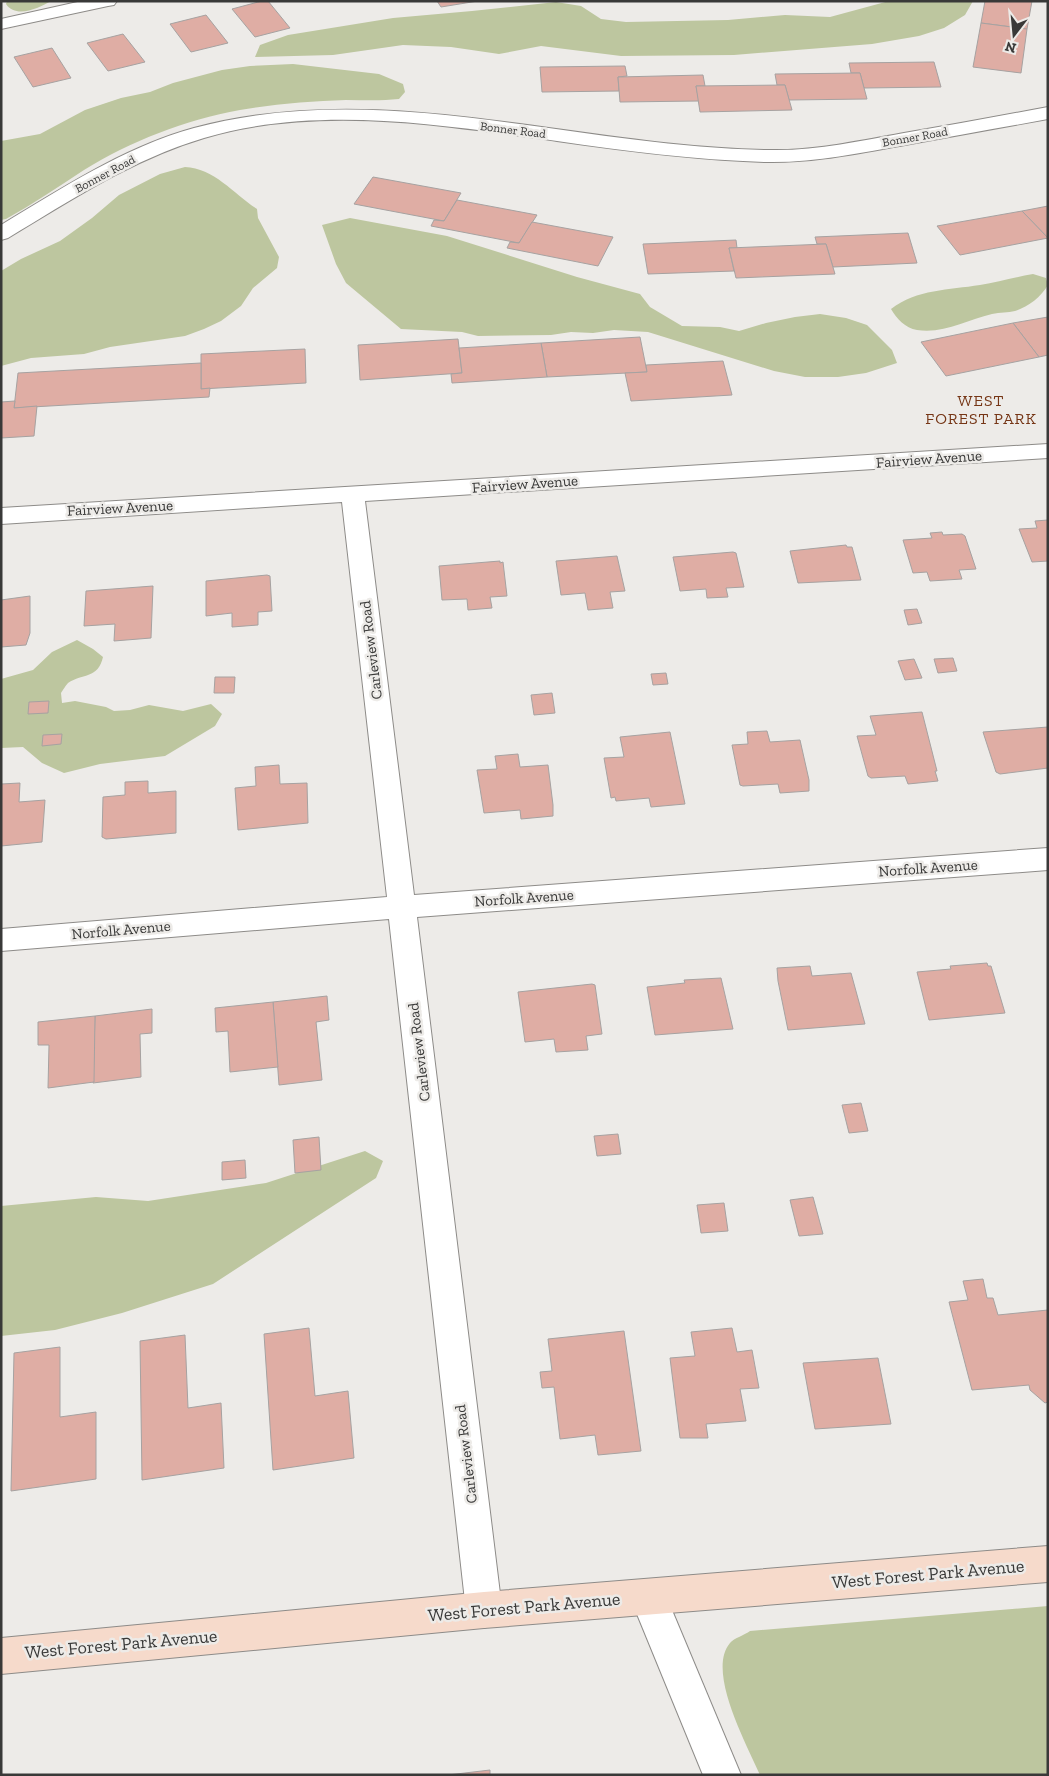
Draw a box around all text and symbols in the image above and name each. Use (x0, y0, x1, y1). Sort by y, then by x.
north arrow (989, 10, 1039, 60)
text: N (1003, 37, 1018, 57)
street label: Bonner Road (479, 119, 547, 141)
street label: Bonner Road (881, 124, 949, 150)
street label: Bonner Road (73, 152, 138, 196)
district label: WEST FOREST PARK (925, 391, 1037, 428)
street label: Fairview Avenue (875, 446, 983, 472)
street label: Fairview Avenue (471, 471, 579, 497)
street label: Fairview Avenue (66, 496, 174, 520)
street label: Carleview Road (356, 599, 386, 700)
street label: Norfolk Avenue (878, 856, 978, 880)
street label: Norfolk Avenue (474, 886, 574, 910)
street label: Norfolk Avenue (71, 917, 171, 943)
street label: Carleview Road (404, 1001, 434, 1102)
street label: Carleview Road (451, 1403, 481, 1504)
street label: West Forest Park Avenue (831, 1555, 1025, 1593)
street label: West Forest Park Avenue (427, 1588, 621, 1626)
street label: West Forest Park Avenue (24, 1625, 218, 1663)

